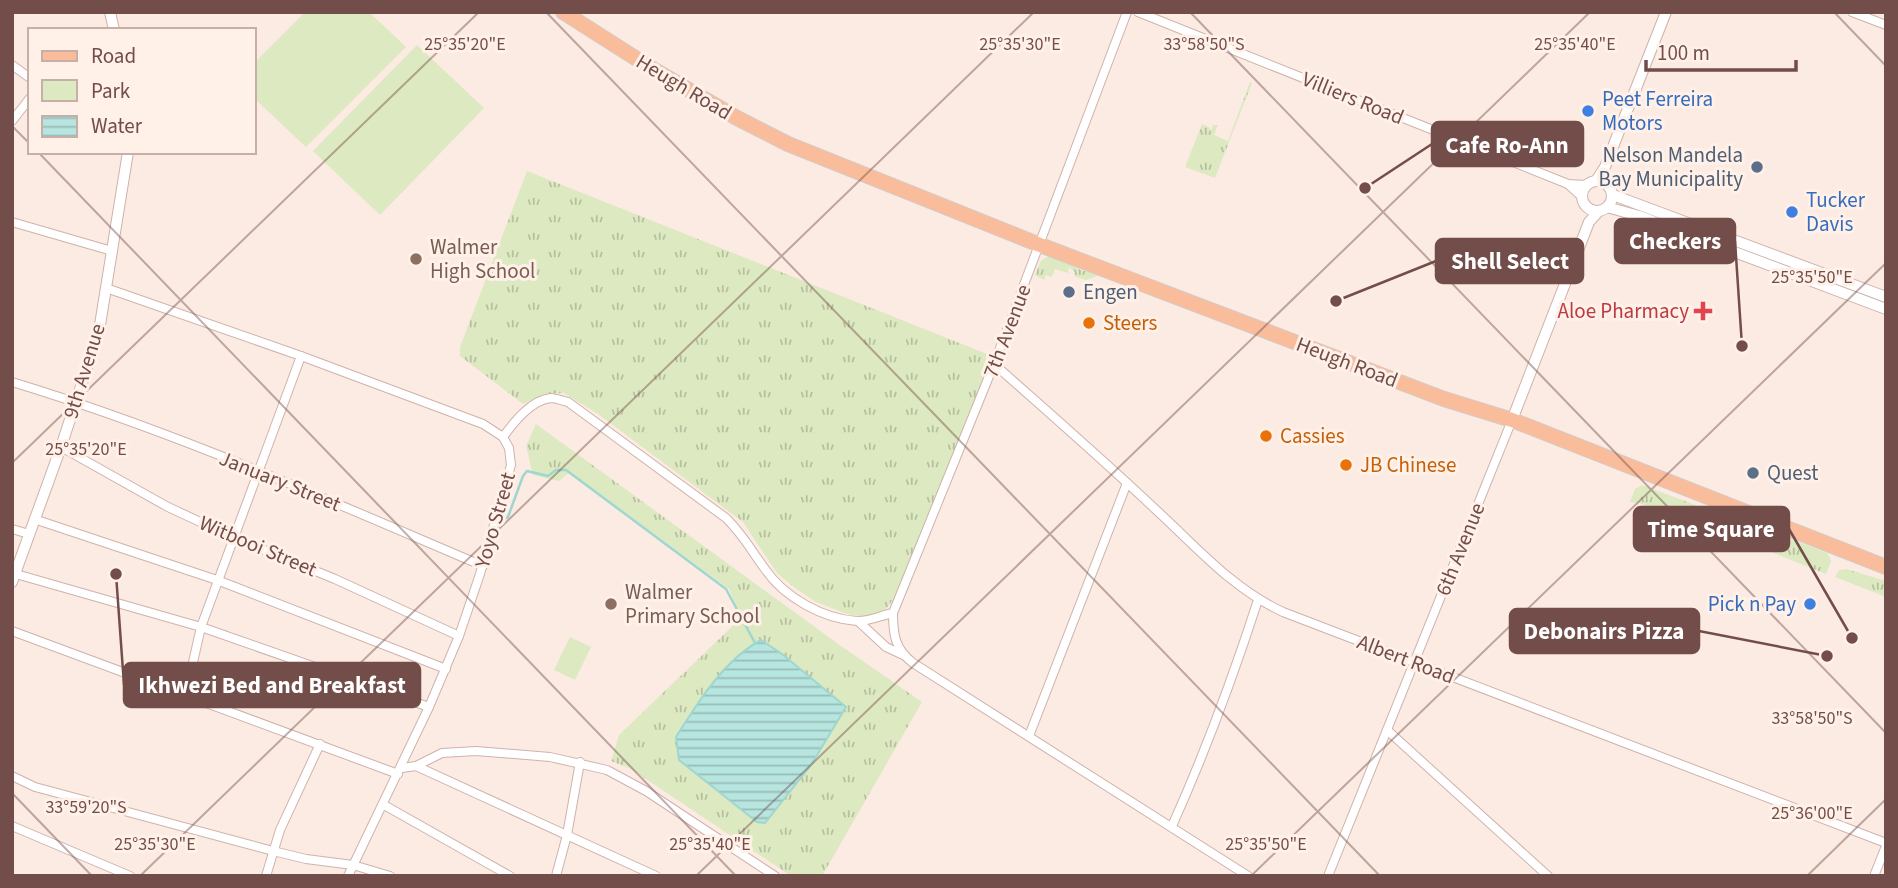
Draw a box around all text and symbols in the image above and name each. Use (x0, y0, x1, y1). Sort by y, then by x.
legend (28, 28, 256, 154)
scale bar (1646, 28, 1797, 72)
text: 25°35'20"E (424, 32, 506, 57)
text: 25°35'30"E (979, 32, 1061, 57)
text: 33°58'50"S (1163, 32, 1245, 57)
text: 25°35'40"E (1534, 32, 1616, 57)
text: 100 m (1657, 38, 1710, 68)
text: Road (91, 41, 136, 71)
street label: Heugh Road (630, 47, 738, 127)
street label: Villiers Road (1298, 64, 1408, 132)
text: Park (91, 76, 131, 106)
place label: Peet Ferreira Motors (1602, 84, 1713, 138)
marker: Peet Ferreira Motors (1580, 103, 1596, 119)
text: Water (91, 111, 143, 141)
callout: Cafe Ro-Ann (1432, 122, 1583, 166)
text: Cafe Ro-Ann (1445, 129, 1569, 162)
place label: Nelson Mandela Bay Municipality (1599, 140, 1743, 194)
marker: Nelson Mandela Bay Municipality (1749, 159, 1765, 175)
place label: Tucker Davis (1806, 185, 1866, 239)
marker: Tucker Davis (1784, 204, 1800, 220)
callout: Checkers (1615, 219, 1735, 263)
text: Checkers (1629, 225, 1721, 258)
place label: Walmer High School (430, 232, 535, 286)
callout: Shell Select (1436, 239, 1583, 283)
text: Shell Select (1451, 245, 1569, 278)
marker: Walmer High School (408, 251, 424, 267)
text: 25°35'50"E (1771, 265, 1853, 290)
place label: Engen (1083, 277, 1138, 307)
street label: 7th Avenue (975, 280, 1039, 382)
marker: Engen (1061, 284, 1077, 300)
place label: Aloe Pharmacy (1558, 296, 1689, 326)
marker: Aloe Pharmacy (1695, 303, 1711, 319)
place label: Steers (1103, 308, 1158, 338)
marker: Steers (1081, 315, 1097, 331)
street label: 9th Avenue (55, 320, 113, 422)
street label: Heugh Road (1292, 329, 1402, 395)
place label: Cassies (1280, 421, 1345, 451)
marker: Cassies (1258, 428, 1274, 444)
text: 25°35'20"E (45, 437, 127, 462)
street label: January Street (215, 443, 345, 519)
place label: JB Chinese (1360, 450, 1456, 480)
marker: JB Chinese (1338, 457, 1354, 473)
place label: Quest (1767, 458, 1818, 488)
marker: Quest (1745, 465, 1761, 481)
street label: Yoyo Street (467, 469, 523, 572)
street label: 6th Avenue (1428, 498, 1492, 600)
callout: Time Square (1634, 507, 1789, 551)
street label: Witbooi Street (195, 508, 321, 584)
text: Time Square (1647, 513, 1775, 546)
place label: Walmer Primary School (625, 577, 760, 631)
place label: Pick n Pay (1708, 589, 1796, 619)
marker: Walmer Primary School (603, 596, 619, 612)
marker: Pick n Pay (1802, 596, 1818, 612)
callout: Debonairs Pizza (1510, 609, 1699, 653)
text: Debonairs Pizza (1524, 615, 1684, 648)
street label: Albert Road (1353, 627, 1459, 691)
callout: Ikhwezi Bed and Breakfast (124, 663, 420, 707)
text: Ikhwezi Bed and Breakfast (138, 669, 406, 702)
text: 33°58'50"S (1771, 706, 1853, 731)
text: 33°59'20"S (45, 795, 127, 820)
text: 25°36'00"E (1771, 801, 1853, 826)
text: 25°35'30"E (114, 832, 196, 857)
text: 25°35'40"E (669, 832, 751, 857)
text: 25°35'50"E (1225, 832, 1307, 857)

